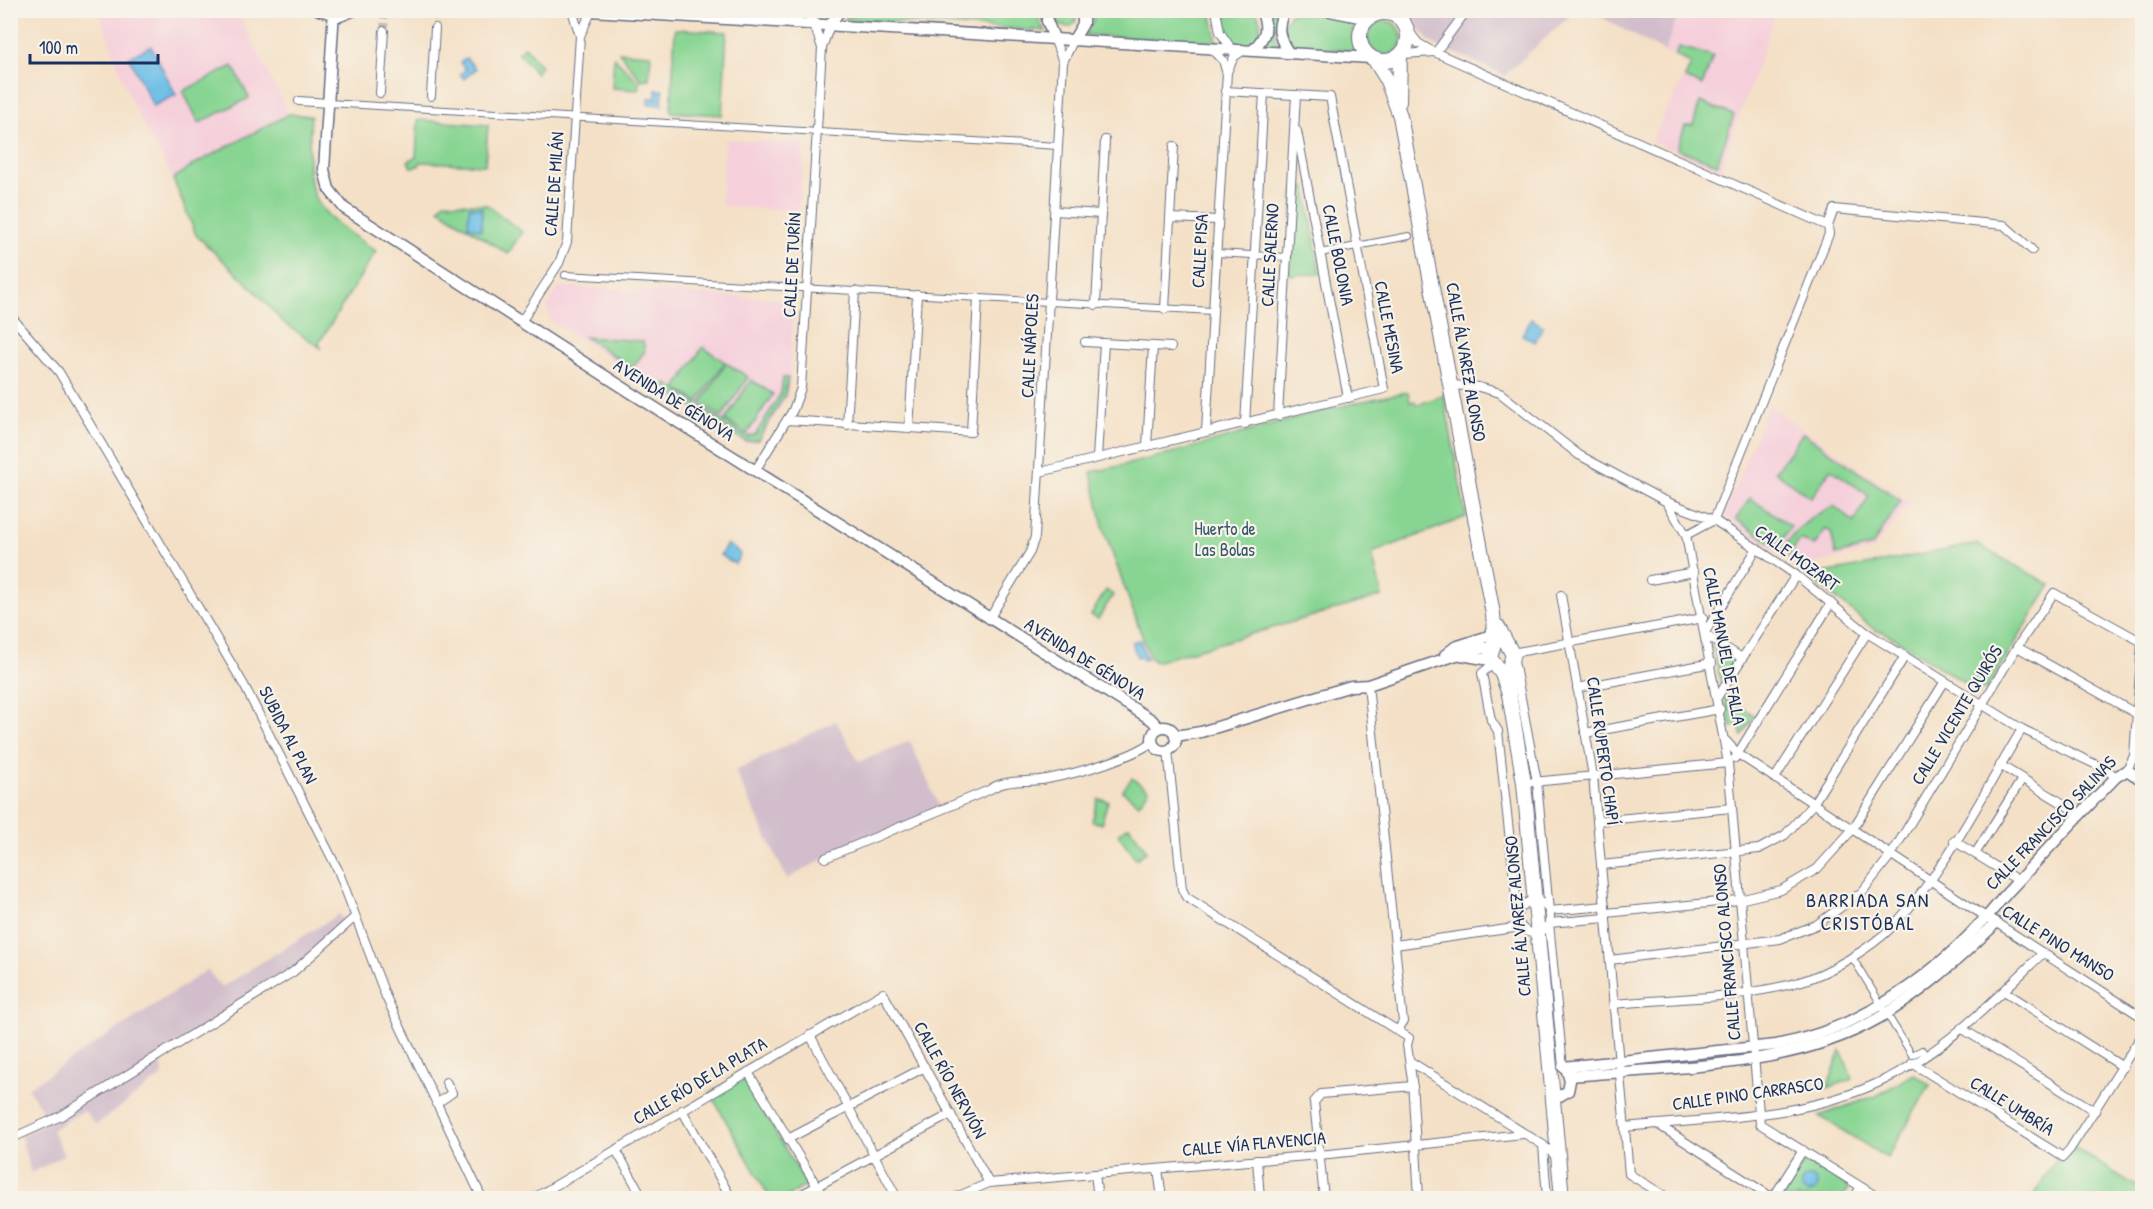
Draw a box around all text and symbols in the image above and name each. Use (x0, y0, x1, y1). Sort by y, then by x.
scale bar (30, 27, 158, 65)
text: 100 m (39, 35, 78, 60)
street label: CALLE DE MILÁN (537, 131, 570, 237)
street label: CALLE BOLONIA (1316, 202, 1361, 308)
street label: CALLE SALERNO (1254, 203, 1285, 307)
street label: CALLE DE TURÍN (776, 212, 807, 318)
street label: CALLE PISA (1185, 213, 1214, 289)
street label: CALLE MESINA (1368, 279, 1411, 375)
street label: CALLE ÁLVAREZ ALONSO (1440, 280, 1493, 443)
street label: CALLE NÁPOLES (1014, 293, 1045, 399)
street label: AVENIDA DE GÉNOVA (609, 352, 740, 447)
park label: Huerto de Las Bolas (1194, 516, 1256, 562)
street label: CALLE MOZART (1750, 518, 1845, 597)
street label: CALLE MANUEL DE FALLA (1697, 565, 1752, 727)
street label: AVENIDA DE GÉNOVA (1020, 611, 1151, 706)
street label: CALLE VICENTE QUIRÓS (1905, 640, 2008, 789)
street label: CALLE RUPERTO CHAPÍ (1581, 675, 1626, 827)
street label: SUBIDA AL PLAN (253, 682, 324, 788)
street label: CALLE FRANCISCO SALINAS (1980, 750, 2122, 895)
street label: CALLE ÁLVAREZ ALONSO (1498, 835, 1537, 997)
street label: CALLE FRANCISCO ALONSO (1706, 863, 1747, 1041)
district label: BARRIADA SAN CRISTÓBAL (1806, 886, 1930, 936)
street label: CALLE PINO MANSO (1997, 898, 2119, 987)
street label: CALLE RÍO NERVIÓN (908, 1017, 993, 1143)
street label: CALLE RÍO DE LA PLATA (628, 1031, 772, 1131)
street label: CALLE UMBRÍA (1965, 1070, 2059, 1141)
street label: CALLE PINO CARRASCO (1671, 1071, 1825, 1117)
street label: CALLE VÍA FLAVENCIA (1181, 1125, 1327, 1162)

